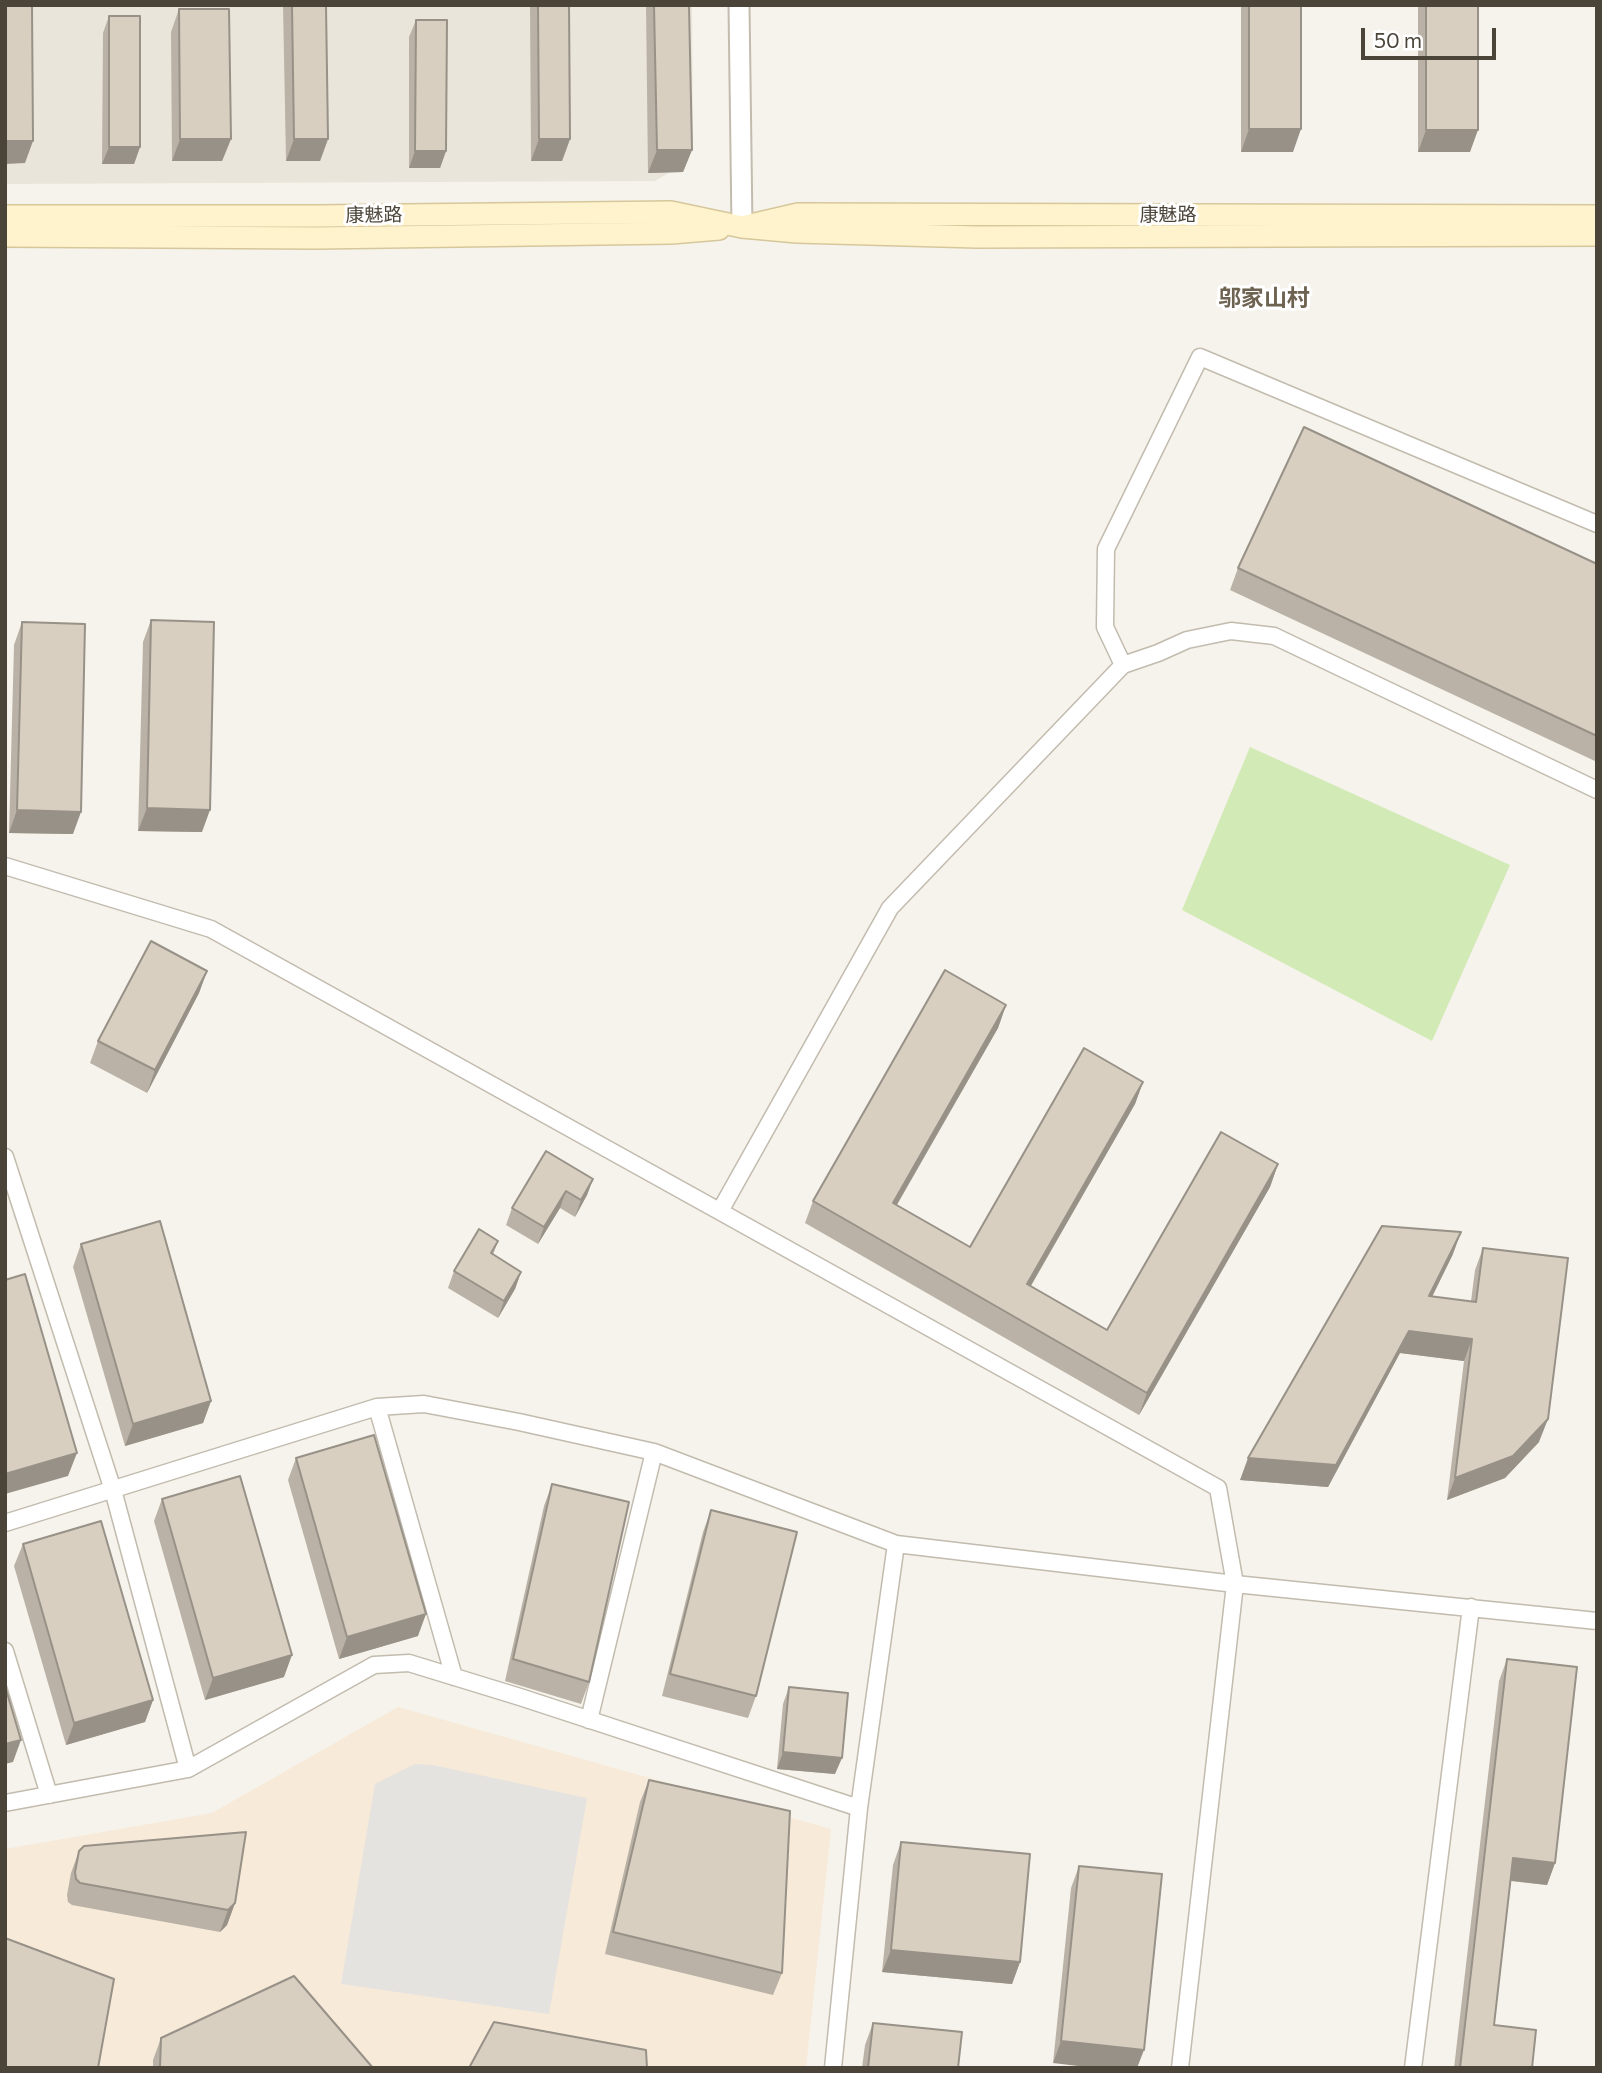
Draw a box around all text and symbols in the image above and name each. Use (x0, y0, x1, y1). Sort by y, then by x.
scale bar (1364, 14, 1499, 58)
text: 50 m (1374, 27, 1422, 52)
street label: 康魅路 (345, 203, 403, 227)
street label: 康魅路 (1140, 204, 1196, 226)
district label: 邬家山村 (1218, 284, 1310, 312)

